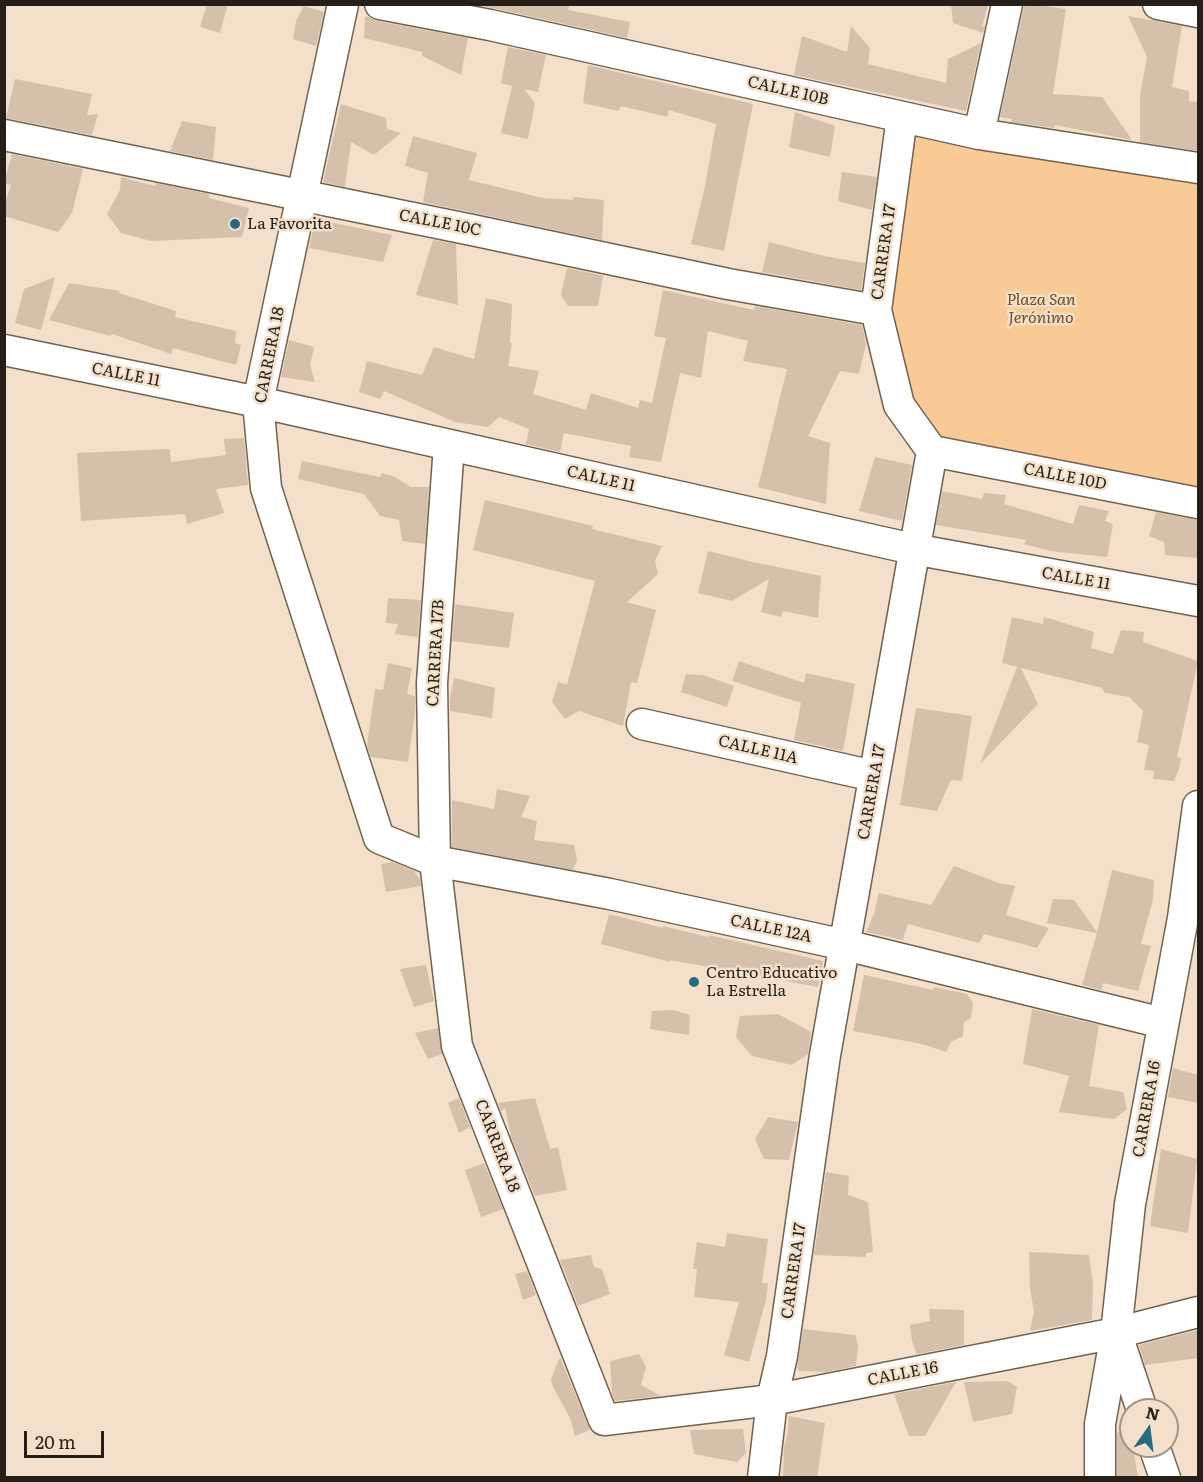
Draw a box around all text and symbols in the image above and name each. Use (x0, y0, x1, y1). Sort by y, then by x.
street label: CALLE 10B (746, 72, 830, 110)
street label: CARRERA 17 (868, 203, 900, 301)
street label: CALLE 10C (397, 206, 483, 240)
place label: La Favorita (247, 214, 332, 234)
marker: La Favorita (228, 217, 242, 231)
park label: Plaza San Jerónimo (1006, 290, 1076, 328)
street label: CARRERA 18 (251, 305, 289, 405)
street label: CALLE 11 (90, 359, 162, 391)
street label: CALLE 10D (1022, 460, 1108, 494)
street label: CALLE 11 (565, 462, 637, 496)
street label: CALLE 11 (1040, 564, 1112, 594)
street label: CARRERA 17B (424, 599, 448, 707)
street label: CALLE 11A (716, 732, 800, 768)
street label: CARRERA 17 (854, 743, 890, 841)
street label: CALLE 12A (729, 911, 813, 947)
place label: Centro Educativo La Estrella (706, 963, 837, 1001)
marker: Centro Educativo La Estrella (687, 975, 701, 989)
street label: CARRERA 16 (1129, 1059, 1165, 1159)
street label: CARRERA 18 (470, 1097, 524, 1195)
street label: CARRERA 17 (778, 1222, 810, 1320)
street label: CALLE 16 (866, 1358, 940, 1390)
north arrow (1119, 1398, 1179, 1458)
text: N (1143, 1399, 1162, 1426)
scale bar (27, 1419, 106, 1457)
text: 20 m (35, 1428, 76, 1455)

